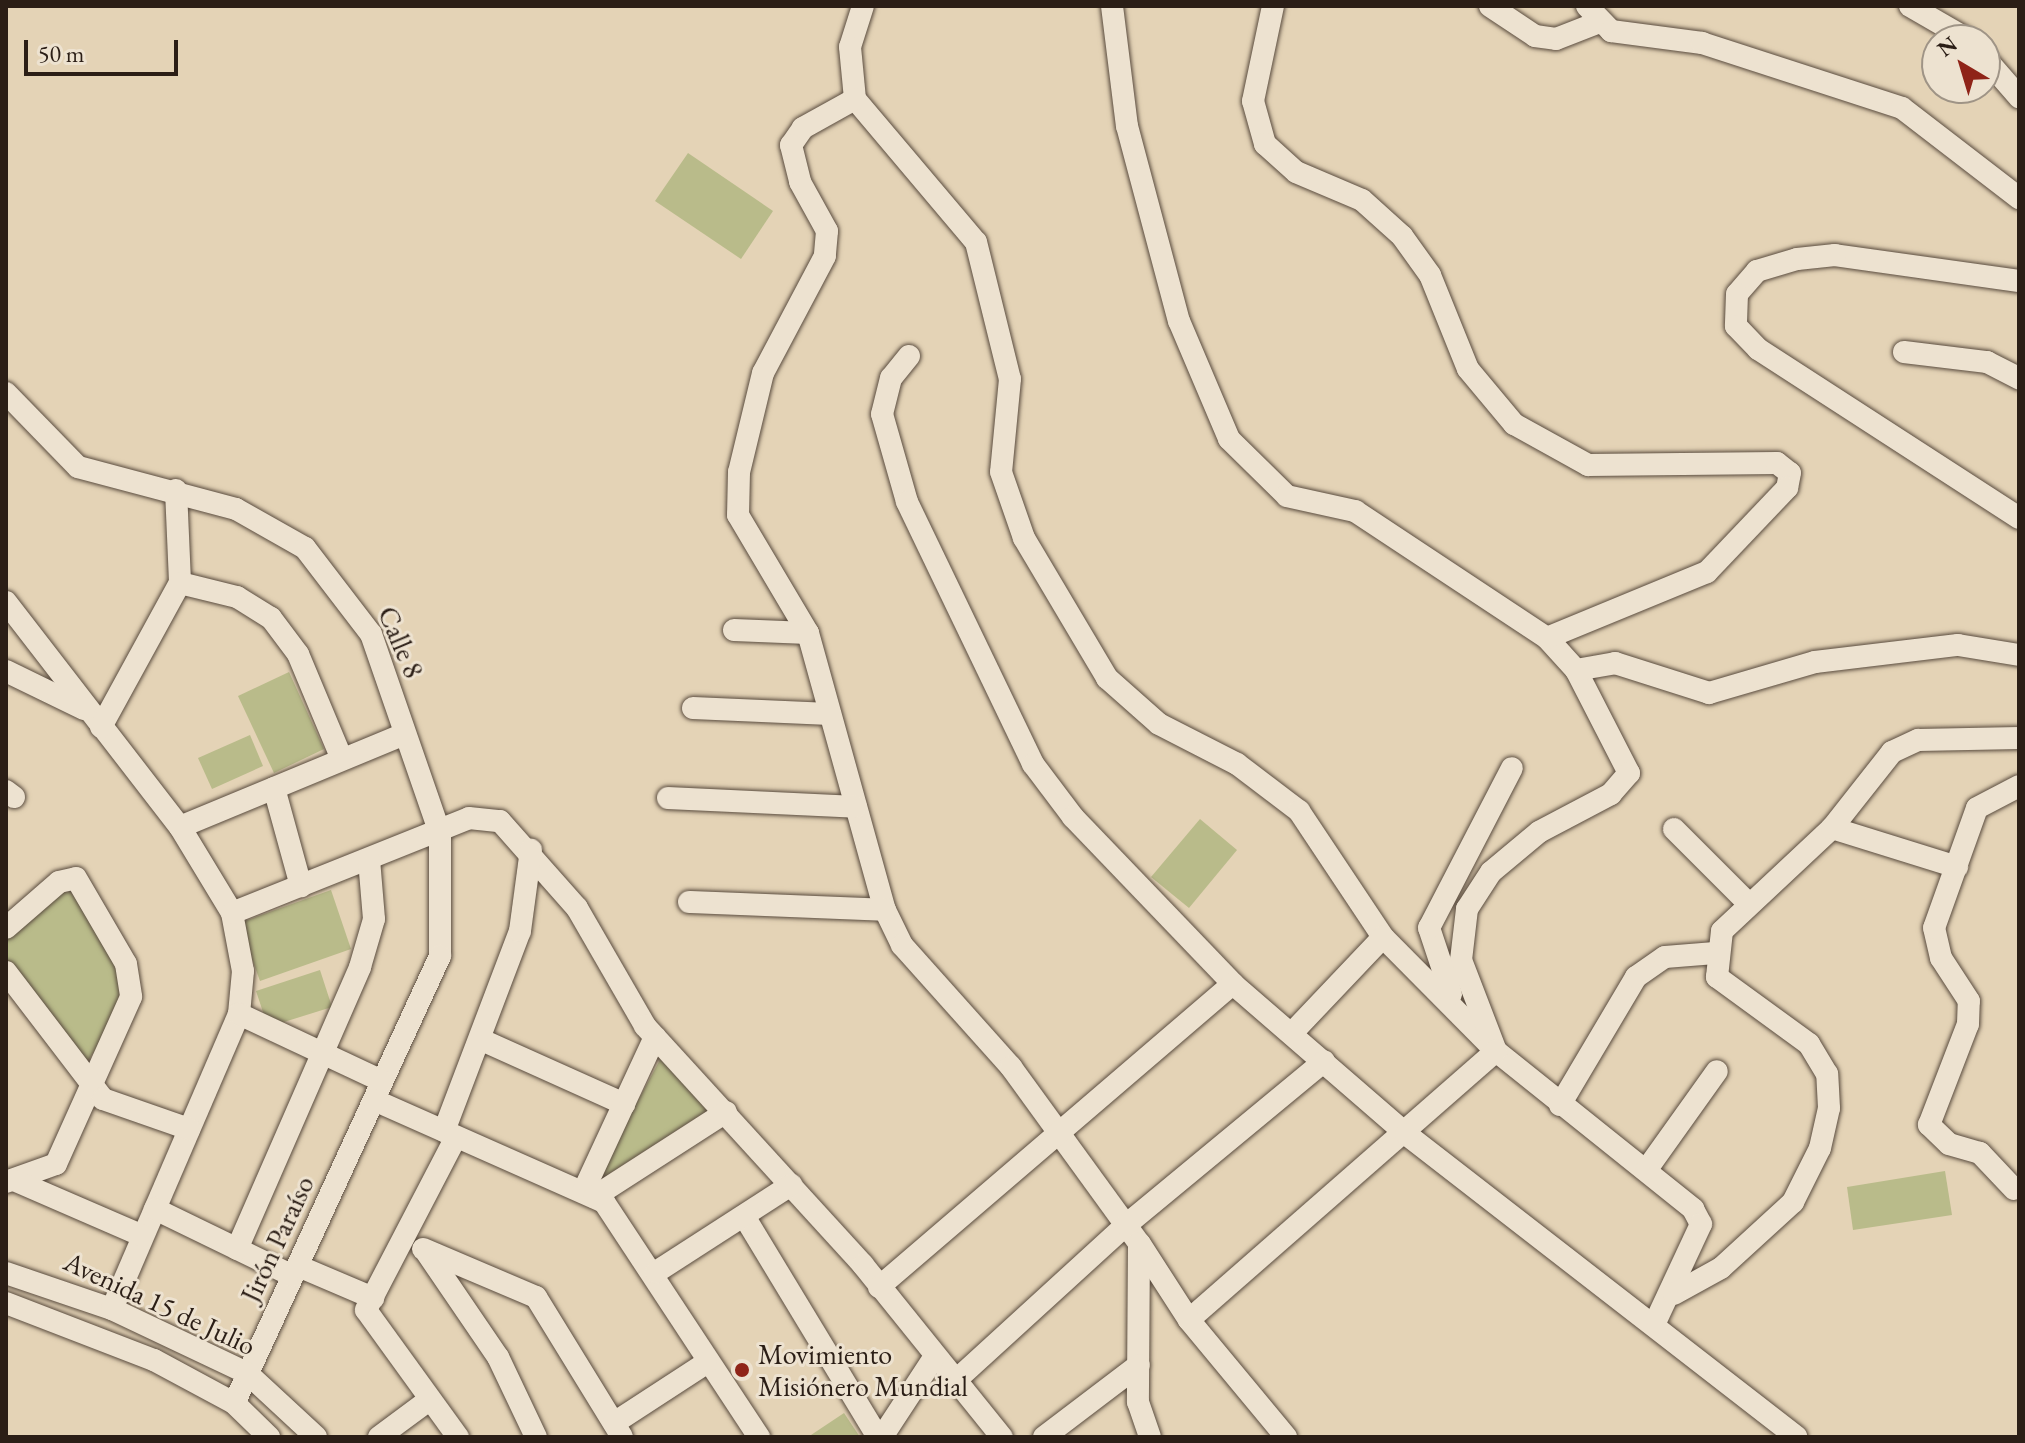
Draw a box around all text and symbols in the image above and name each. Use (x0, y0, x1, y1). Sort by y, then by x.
scale bar (28, 24, 182, 74)
north arrow (1921, 24, 2001, 104)
text: N (1931, 29, 1963, 63)
text: 50 m (38, 38, 85, 69)
street label: Calle 8 (371, 601, 431, 683)
street label: Jirón Paraíso (233, 1171, 321, 1307)
street label: Avenida 15 de Julio (59, 1244, 261, 1362)
place label: Movimiento Misiónero Mundial (758, 1337, 968, 1403)
marker: Movimiento Misiónero Mundial (733, 1361, 751, 1379)

